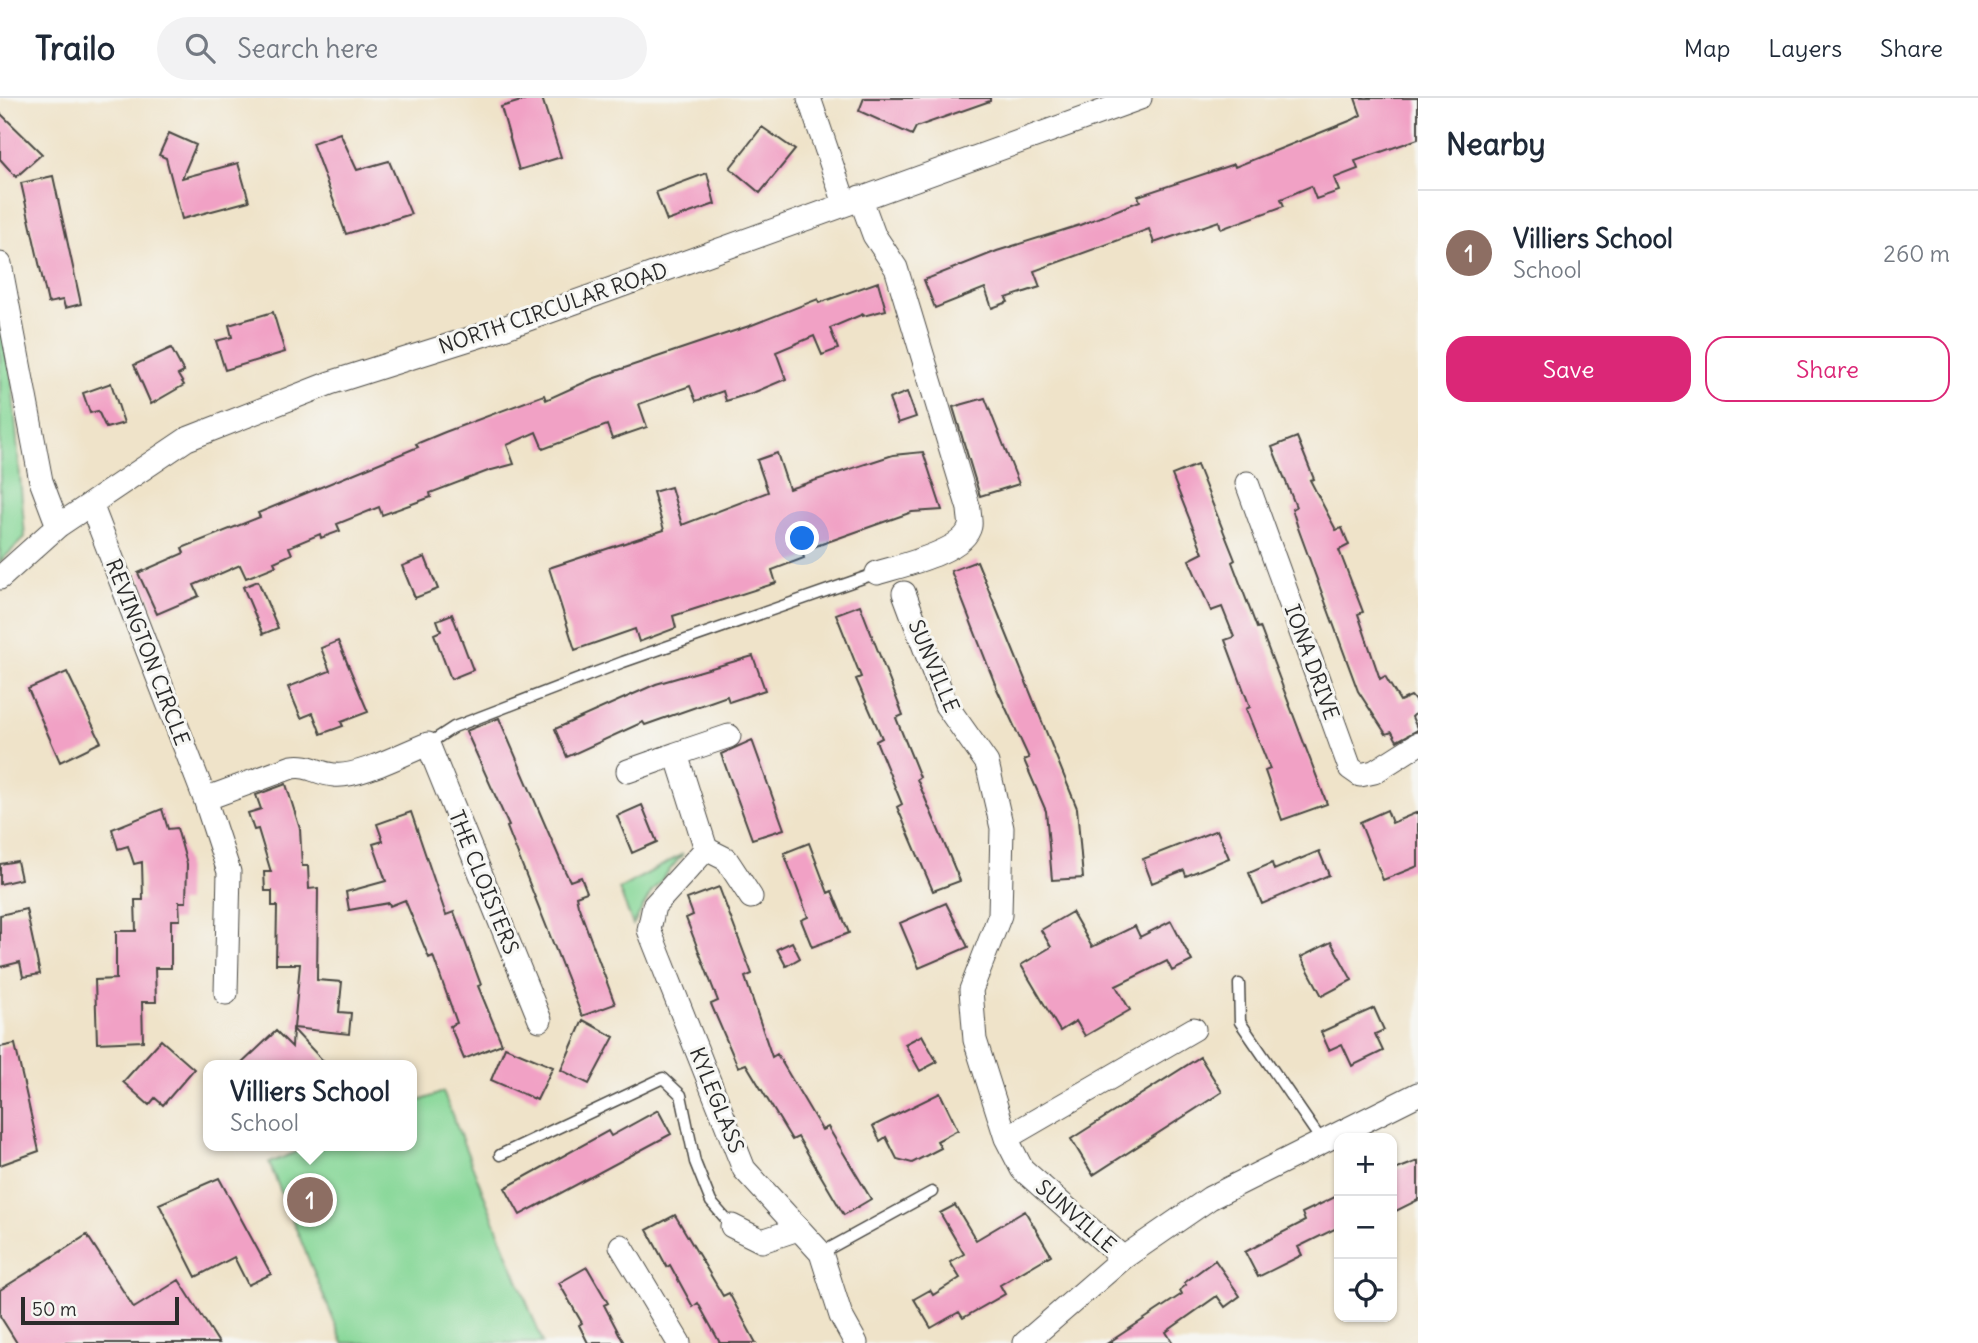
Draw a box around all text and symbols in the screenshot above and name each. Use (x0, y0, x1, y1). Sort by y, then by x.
search box (157, 17, 647, 80)
text: Trailo (35, 27, 115, 69)
icon: search (181, 29, 219, 67)
text: Search here (237, 32, 378, 65)
text: Map (1684, 33, 1730, 63)
text: Layers (1768, 33, 1842, 63)
text: Share (1880, 33, 1943, 63)
text: Nearby (1446, 125, 1546, 163)
text: Villiers School (1513, 222, 1673, 255)
text: 1 (1464, 239, 1474, 268)
text: 260 m (1883, 239, 1950, 268)
text: School (1513, 255, 1582, 284)
street label: NORTH CIRCULAR ROAD (435, 256, 671, 360)
button: Save (1446, 336, 1691, 402)
button: Share (1705, 336, 1950, 402)
your location (785, 521, 819, 555)
street label: REVINGTON CIRCLE (100, 555, 196, 749)
street label: IONA DRIVE (1279, 601, 1345, 723)
street label: SUNVILLE (902, 616, 966, 716)
street label: THE CLOISTERS (443, 806, 525, 958)
street label: KYLEGLASS (684, 1043, 750, 1157)
popup (203, 1060, 417, 1151)
text: Villiers School (230, 1075, 390, 1108)
text: School (230, 1108, 299, 1137)
map controls (1334, 1133, 1397, 1322)
button: + (1334, 1133, 1397, 1196)
pin: 1 (287, 1174, 333, 1226)
street label: SUNVILLE (1030, 1174, 1122, 1258)
button: − (1334, 1196, 1397, 1259)
button: locate (1334, 1259, 1397, 1322)
scale bar (21, 1294, 178, 1326)
text: 50 m (32, 1297, 77, 1321)

